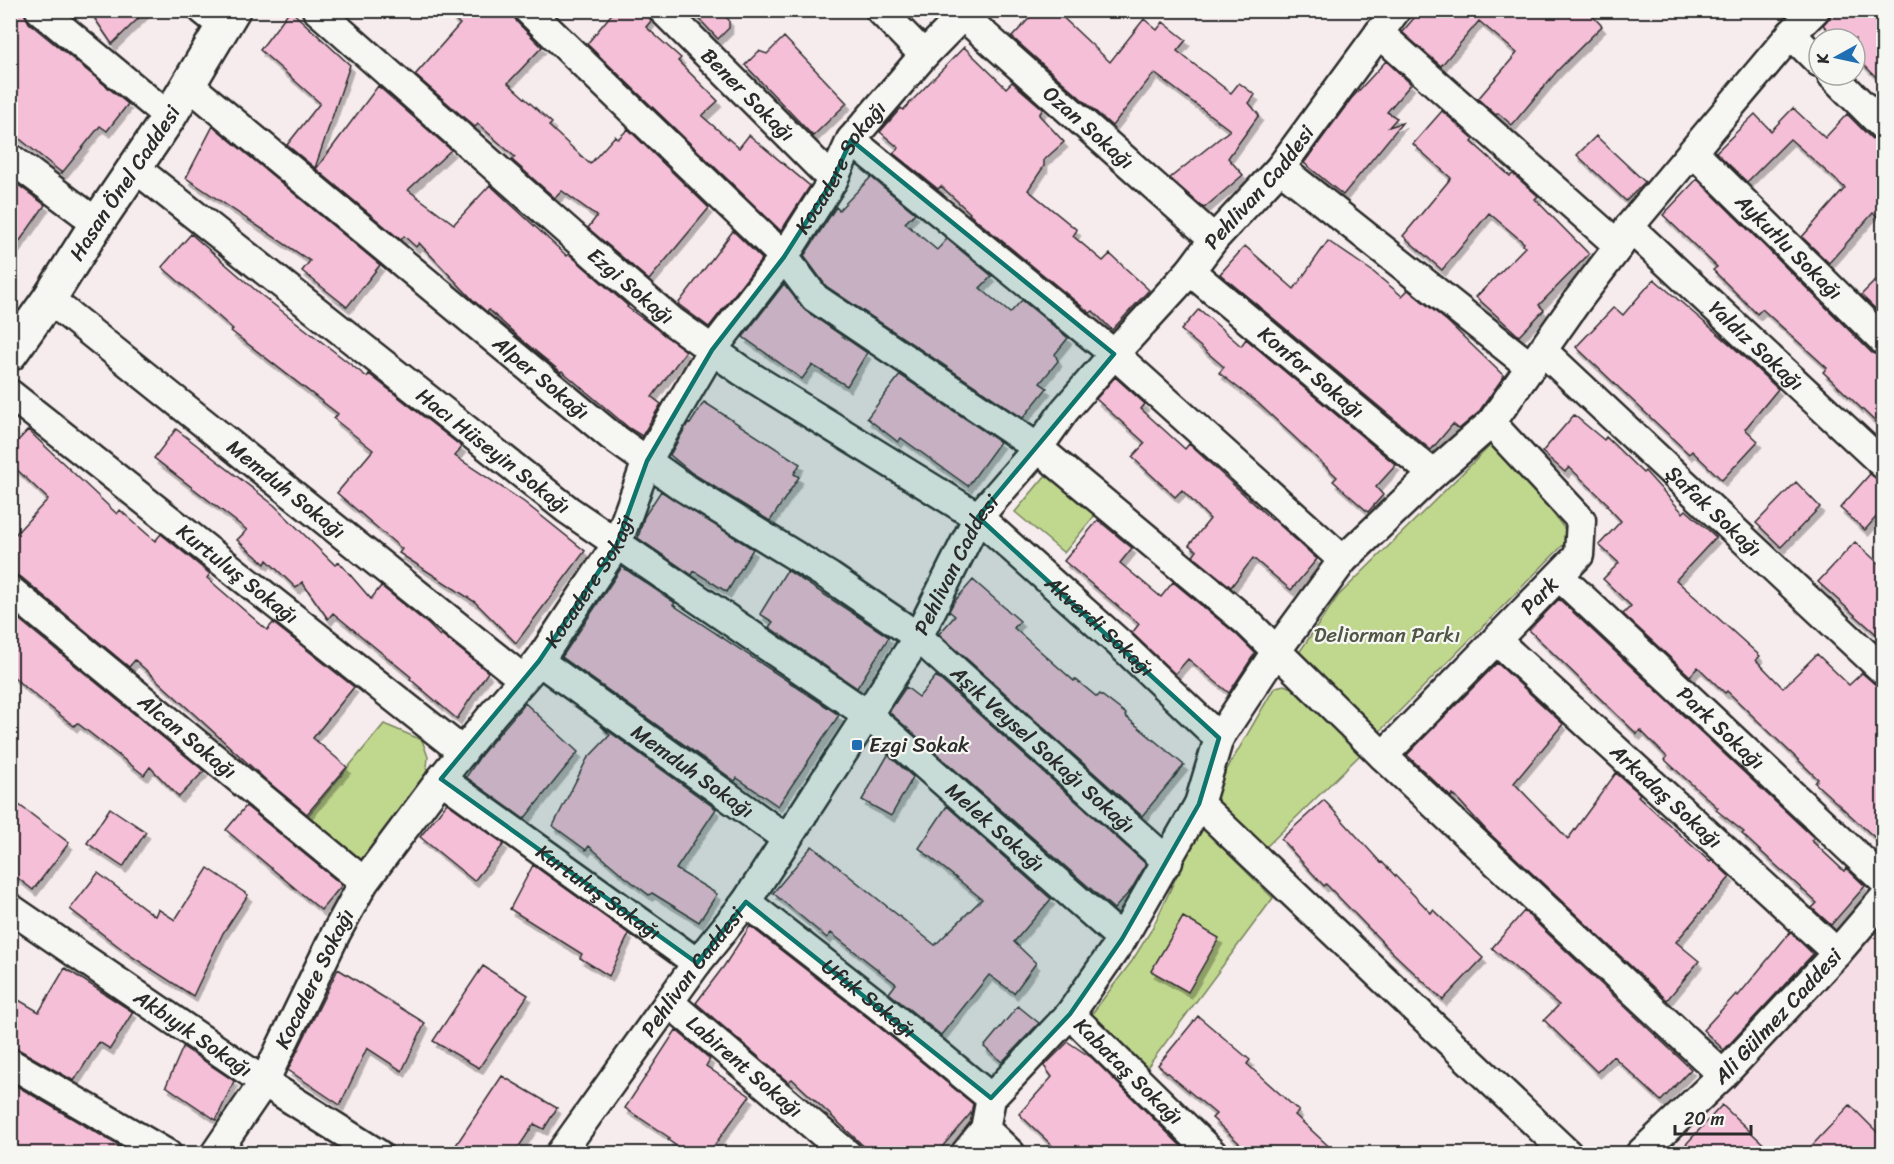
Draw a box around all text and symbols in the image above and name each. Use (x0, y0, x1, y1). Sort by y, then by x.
north arrow (1807, 27, 1867, 87)
street label: Bener Sokağı (691, 38, 805, 152)
text: K (1807, 51, 1838, 67)
street label: Ozan Sokağı (1034, 76, 1144, 179)
street label: Kocadere Sokağı (784, 92, 896, 242)
street label: Hasan Önel Caddesi (59, 97, 192, 269)
street label: Pehlivan Caddesi (1193, 116, 1325, 258)
street label: Aykutlu Sokağı (1725, 183, 1852, 310)
street label: Ezgi Sokağı (578, 238, 683, 335)
street label: Yaldız Sokağı (1699, 291, 1813, 401)
street label: Konfor Sokağı (1249, 316, 1374, 429)
street label: Alper Sokağı (483, 325, 599, 430)
street label: Hacı Hüseyin Sokağı (407, 377, 579, 525)
street label: Memduh Sokağı (218, 429, 355, 549)
street label: Şafak Sokağı (1656, 456, 1771, 567)
street label: Pehlivan Caddesi (903, 484, 1010, 642)
street label: Kocadere Sokağı (534, 508, 645, 656)
street label: Kurtuluş Sokağı (168, 513, 307, 635)
street label: Akverdi Sokağı (1035, 565, 1164, 687)
street label: Park (1511, 567, 1568, 624)
park label: Deliorman Parkı (1314, 616, 1460, 654)
street label: Aşık Veysel Sokağı Sokağı (941, 655, 1144, 843)
street label: Park Sokağı (1668, 676, 1774, 780)
street label: Alcan Sokağı (128, 683, 246, 789)
street label: Memduh Sokağı (623, 714, 763, 829)
place label: Ezgi Sokak (869, 726, 970, 764)
street label: Arkadaş Sokağı (1600, 733, 1732, 859)
marker: Ezgi Sokak (850, 738, 864, 752)
street label: Melek Sokağı (936, 772, 1054, 882)
street label: Kurtuluş Sokağı (528, 834, 670, 951)
street label: Pehlivan Caddesi (630, 897, 755, 1045)
street label: Kocadere Sokağı (264, 901, 365, 1055)
street label: Ali Gülmez Caddesi (1704, 938, 1853, 1095)
street label: Ufuk Sokağı (813, 948, 925, 1048)
street label: Akbıyık Sokağı (125, 978, 261, 1088)
street label: Labirent Sokağı (677, 1005, 812, 1128)
street label: Kabataş Sokağı (1064, 1008, 1193, 1135)
scale bar (1675, 1098, 1752, 1136)
text: 20 m (1684, 1103, 1724, 1135)

